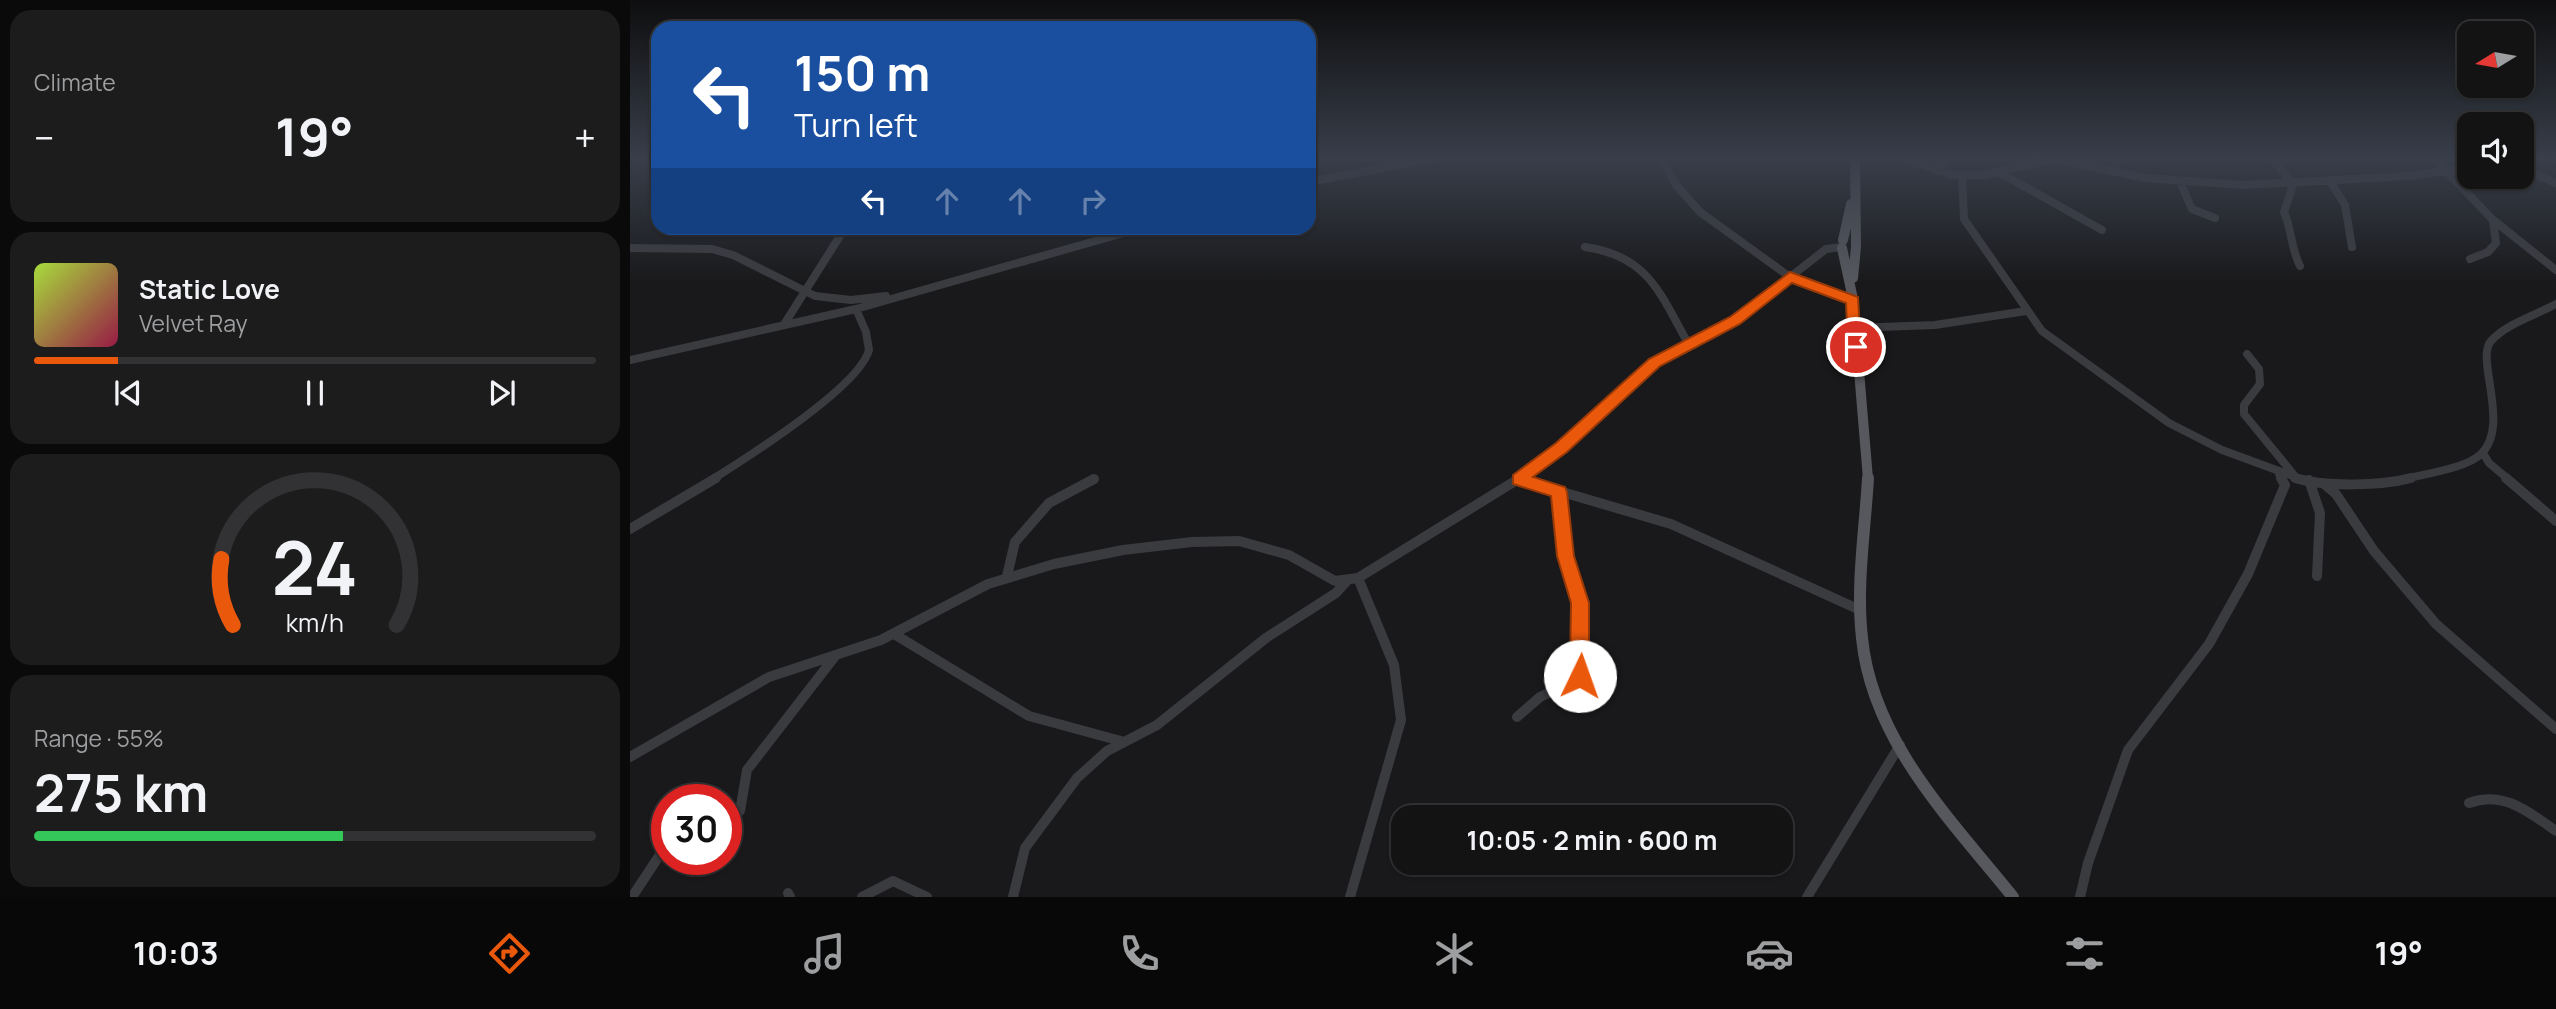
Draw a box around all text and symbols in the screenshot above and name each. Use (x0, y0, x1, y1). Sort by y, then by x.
north arrow (2457, 21, 2534, 98)
map controls (2457, 21, 2534, 189)
text: 150 m (794, 39, 930, 106)
icon: left (679, 49, 770, 140)
text: Climate (34, 66, 116, 98)
text: 19° (275, 101, 354, 172)
text: Turn left (794, 103, 918, 147)
text: − (34, 111, 55, 163)
text: + (574, 111, 596, 163)
button: sound (2457, 112, 2534, 189)
icon: left (855, 182, 893, 220)
icon: ahead (928, 182, 966, 220)
icon: ahead (1001, 182, 1039, 220)
icon: right (1074, 182, 1112, 220)
text: Static Love (139, 271, 280, 307)
text: Velvet Ray (139, 307, 248, 339)
pin (1826, 317, 1886, 377)
icon: arrive (1837, 328, 1875, 366)
icon: previous (109, 374, 147, 412)
icon: pause (296, 374, 334, 412)
icon: next (483, 374, 521, 412)
text: 24 (272, 518, 358, 618)
text: km/h (286, 605, 344, 640)
position arrow (1543, 639, 1617, 713)
text: Range · 55% (34, 722, 164, 754)
text: 275 km (34, 757, 208, 828)
speed limit sign: 30 (651, 784, 742, 875)
text: 10:05 · 2 min · 600 m (1467, 822, 1717, 858)
icon: directions (485, 929, 534, 978)
icon: music (800, 929, 849, 978)
icon: phone (1115, 929, 1164, 978)
icon: climate (1430, 929, 1479, 978)
icon: car (1745, 929, 1794, 978)
icon: filters (2060, 929, 2109, 978)
text: 10:03 (133, 931, 219, 975)
text: 19° (2375, 931, 2423, 975)

